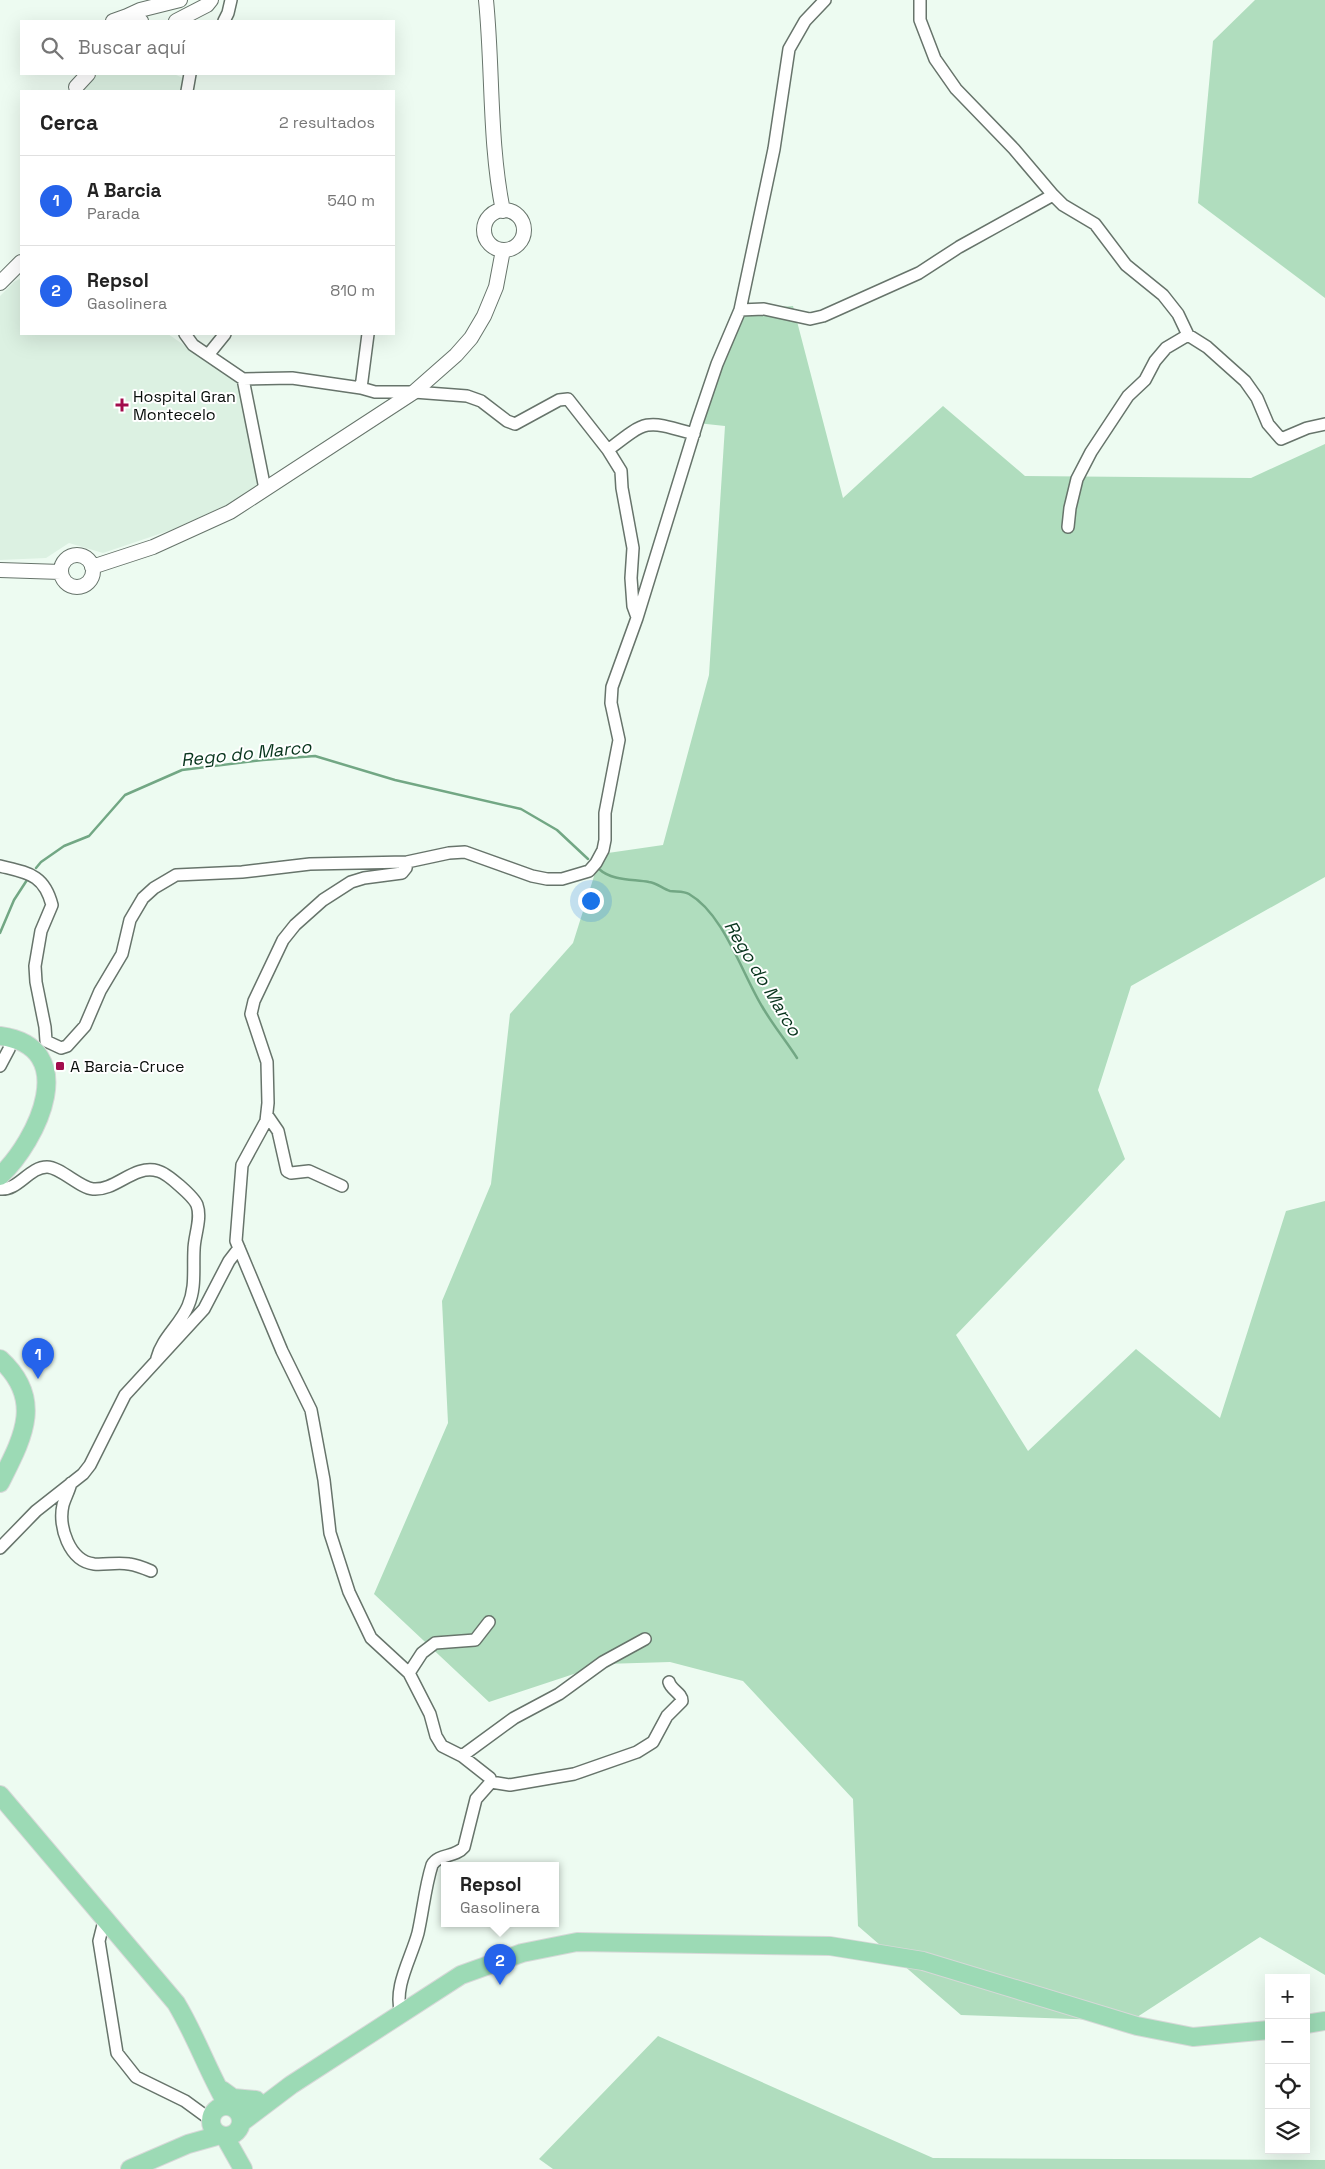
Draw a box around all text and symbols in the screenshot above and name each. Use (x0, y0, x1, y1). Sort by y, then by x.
search box (20, 20, 395, 75)
icon: search (38, 34, 66, 62)
text: Buscar aquí (78, 35, 186, 60)
text: Cerca (40, 109, 98, 136)
text: 2 resultados (279, 112, 375, 133)
text: A Barcia (87, 178, 162, 203)
text: 1 (52, 190, 60, 211)
text: 540 m (327, 190, 375, 211)
text: Parada (87, 203, 140, 224)
text: Repsol (87, 268, 149, 293)
text: 2 (51, 280, 61, 301)
text: 810 m (330, 280, 375, 301)
text: Gasolinera (87, 293, 167, 314)
place label: Hospital Gran Montecelo (133, 386, 236, 425)
marker: Hospital Gran Montecelo (115, 398, 129, 412)
water label: Rego do Marco (180, 735, 313, 771)
your location (578, 888, 604, 914)
water label: Rego do Marco (719, 916, 807, 1041)
place label: A Barcia-Cruce (70, 1056, 184, 1077)
marker: A Barcia-Cruce (54, 1060, 66, 1072)
pin: 1 (22, 1338, 54, 1379)
popup (441, 1862, 559, 1927)
text: Repsol (460, 1872, 522, 1897)
text: Gasolinera (460, 1897, 540, 1918)
pin: 2 (484, 1944, 516, 1985)
map controls (1265, 1974, 1310, 2154)
button: + (1265, 1974, 1310, 2019)
button: − (1265, 2019, 1310, 2064)
button: locate (1265, 2064, 1310, 2109)
button: layers (1265, 2109, 1310, 2154)

